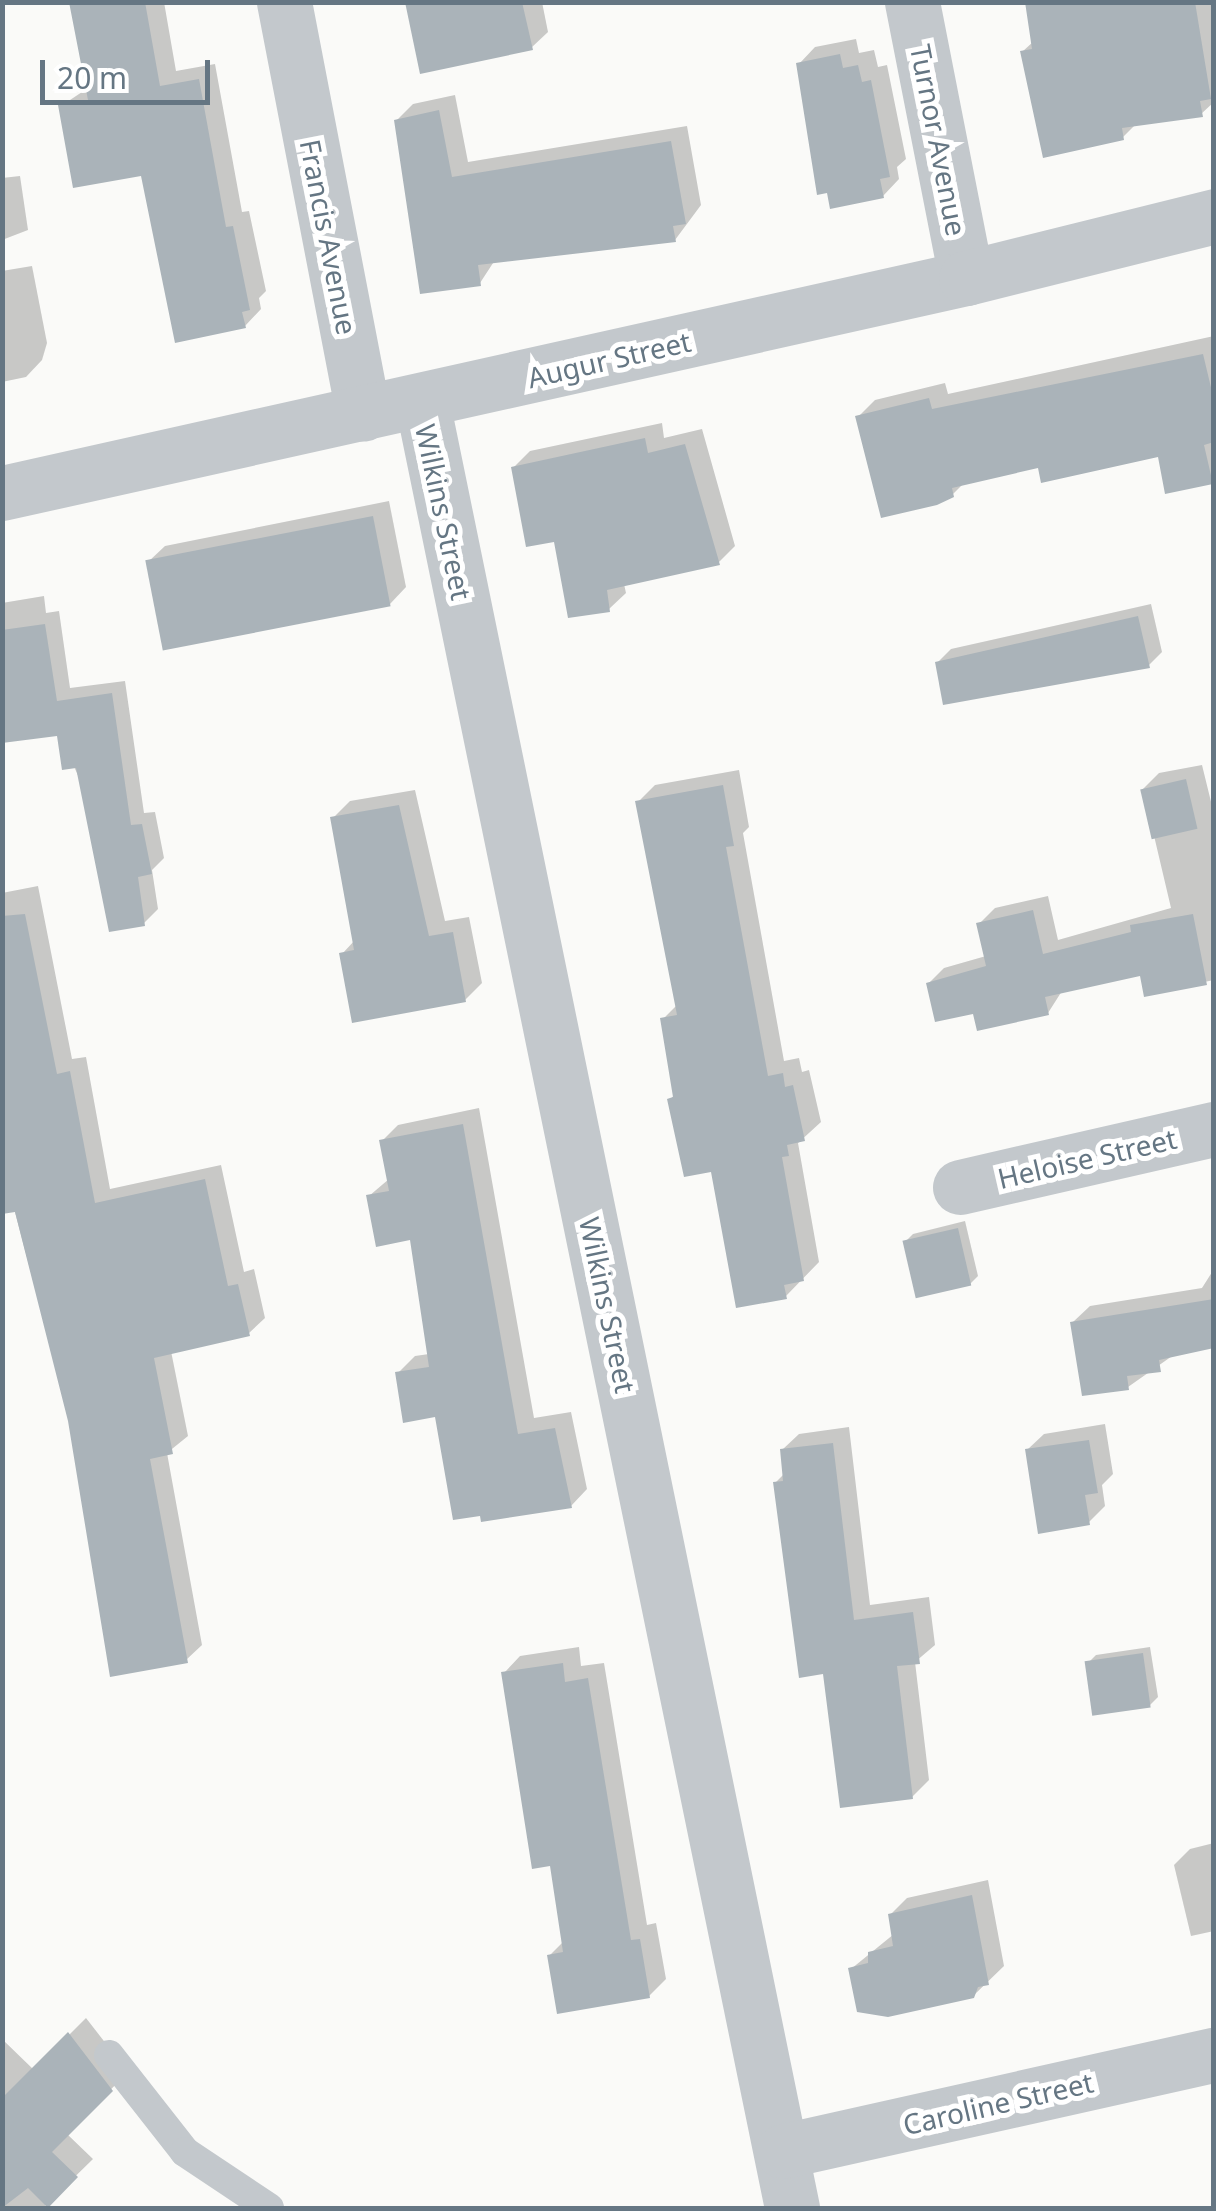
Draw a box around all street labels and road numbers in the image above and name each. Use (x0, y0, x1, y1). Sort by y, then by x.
street label: Turnor Avenue (904, 41, 974, 239)
street label: Francis Avenue (294, 137, 364, 337)
street label: Augur Street (524, 324, 694, 394)
street label: Wilkins Street (409, 421, 479, 603)
street label: Heloise Street (994, 1121, 1180, 1195)
street label: Wilkins Street (573, 1214, 643, 1396)
street label: Caroline Street (900, 2065, 1096, 2141)

